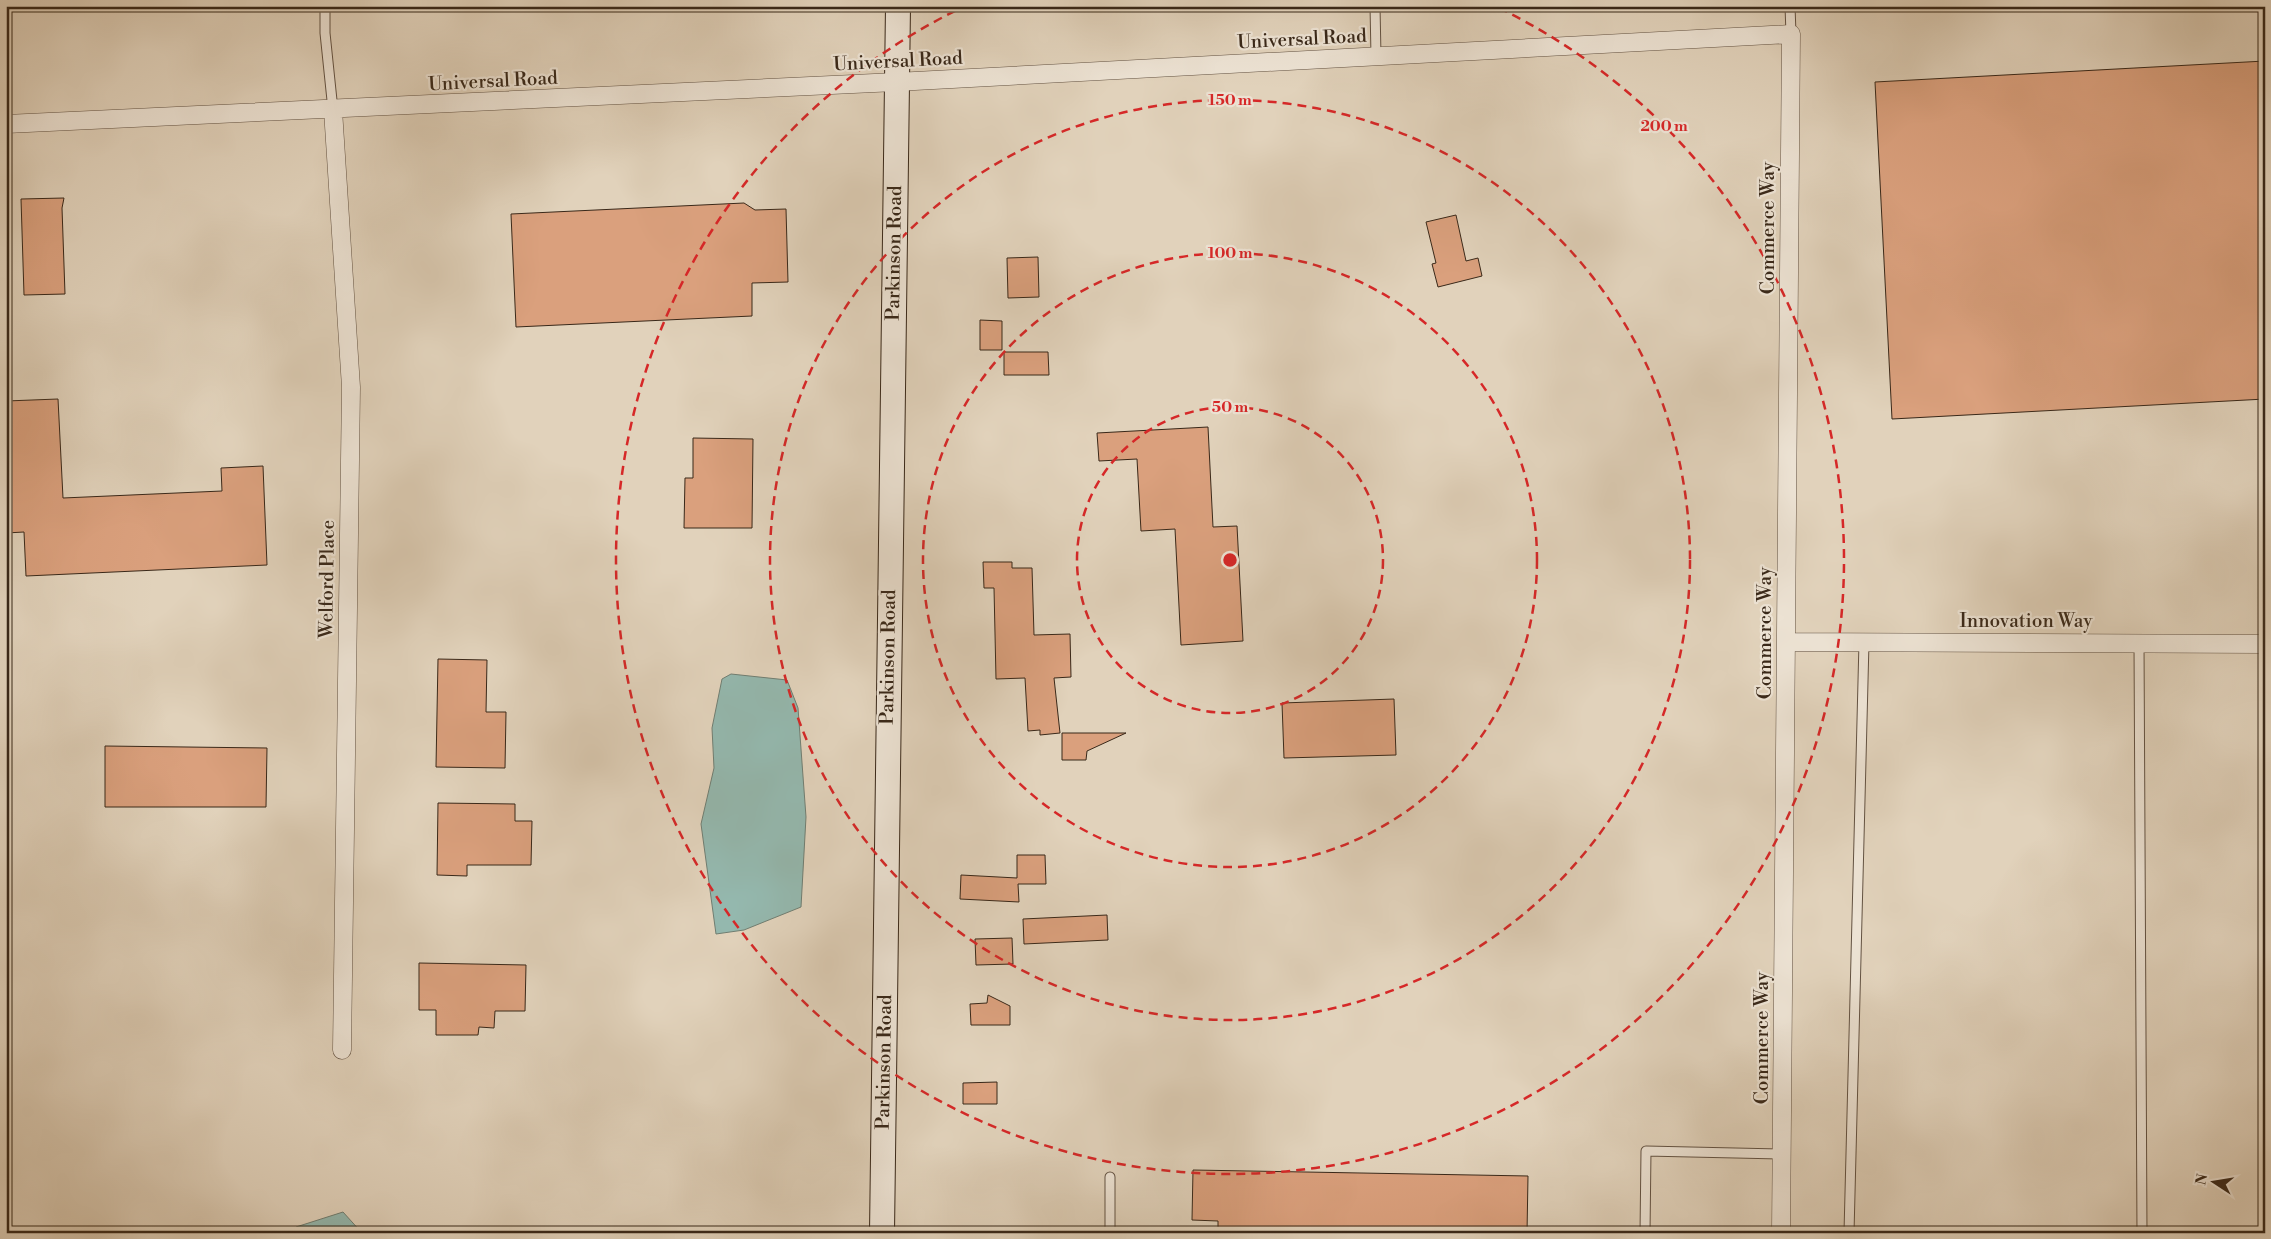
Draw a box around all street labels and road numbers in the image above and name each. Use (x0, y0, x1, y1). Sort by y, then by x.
street label: Universal Road (1237, 24, 1368, 54)
street label: Universal Road (833, 46, 964, 76)
street label: Universal Road (428, 66, 559, 96)
street label: Commerce Way (1756, 161, 1780, 294)
street label: Parkinson Road (881, 185, 907, 321)
street label: Welford Place (314, 519, 340, 640)
street label: Commerce Way (1753, 566, 1777, 699)
street label: Parkinson Road (875, 589, 901, 725)
street label: Innovation Way (1960, 609, 2093, 633)
street label: Commerce Way (1750, 971, 1774, 1104)
street label: Parkinson Road (871, 994, 897, 1130)

